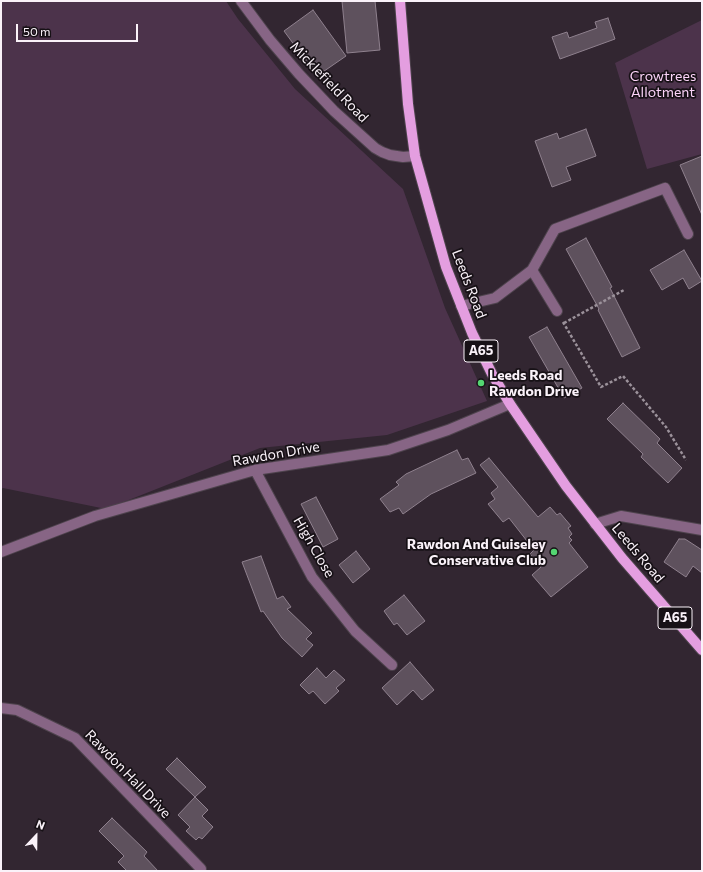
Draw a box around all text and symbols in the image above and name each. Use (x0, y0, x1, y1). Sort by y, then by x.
scale bar (18, 16, 140, 42)
text: 50 m (23, 24, 51, 38)
street label: Micklefield Road (286, 38, 372, 126)
park label: Crowtrees Allotment (630, 68, 696, 100)
street label: Leeds Road (448, 247, 490, 321)
road number: A65 (464, 340, 498, 362)
place label: Leeds Road Rawdon Drive (489, 367, 579, 400)
marker: Leeds Road Rawdon Drive (476, 378, 486, 388)
street label: Rawdon Drive (231, 438, 321, 470)
street label: High Close (290, 514, 338, 580)
street label: Leeds Road (608, 520, 668, 586)
place label: Rawdon And Guiseley Conservative Club (407, 536, 546, 568)
marker: Rawdon And Guiseley Conservative Club (549, 547, 559, 557)
road number: A65 (658, 607, 692, 629)
street label: Rawdon Hall Drive (82, 726, 174, 822)
north arrow (16, 816, 56, 856)
text: N (34, 817, 47, 832)

